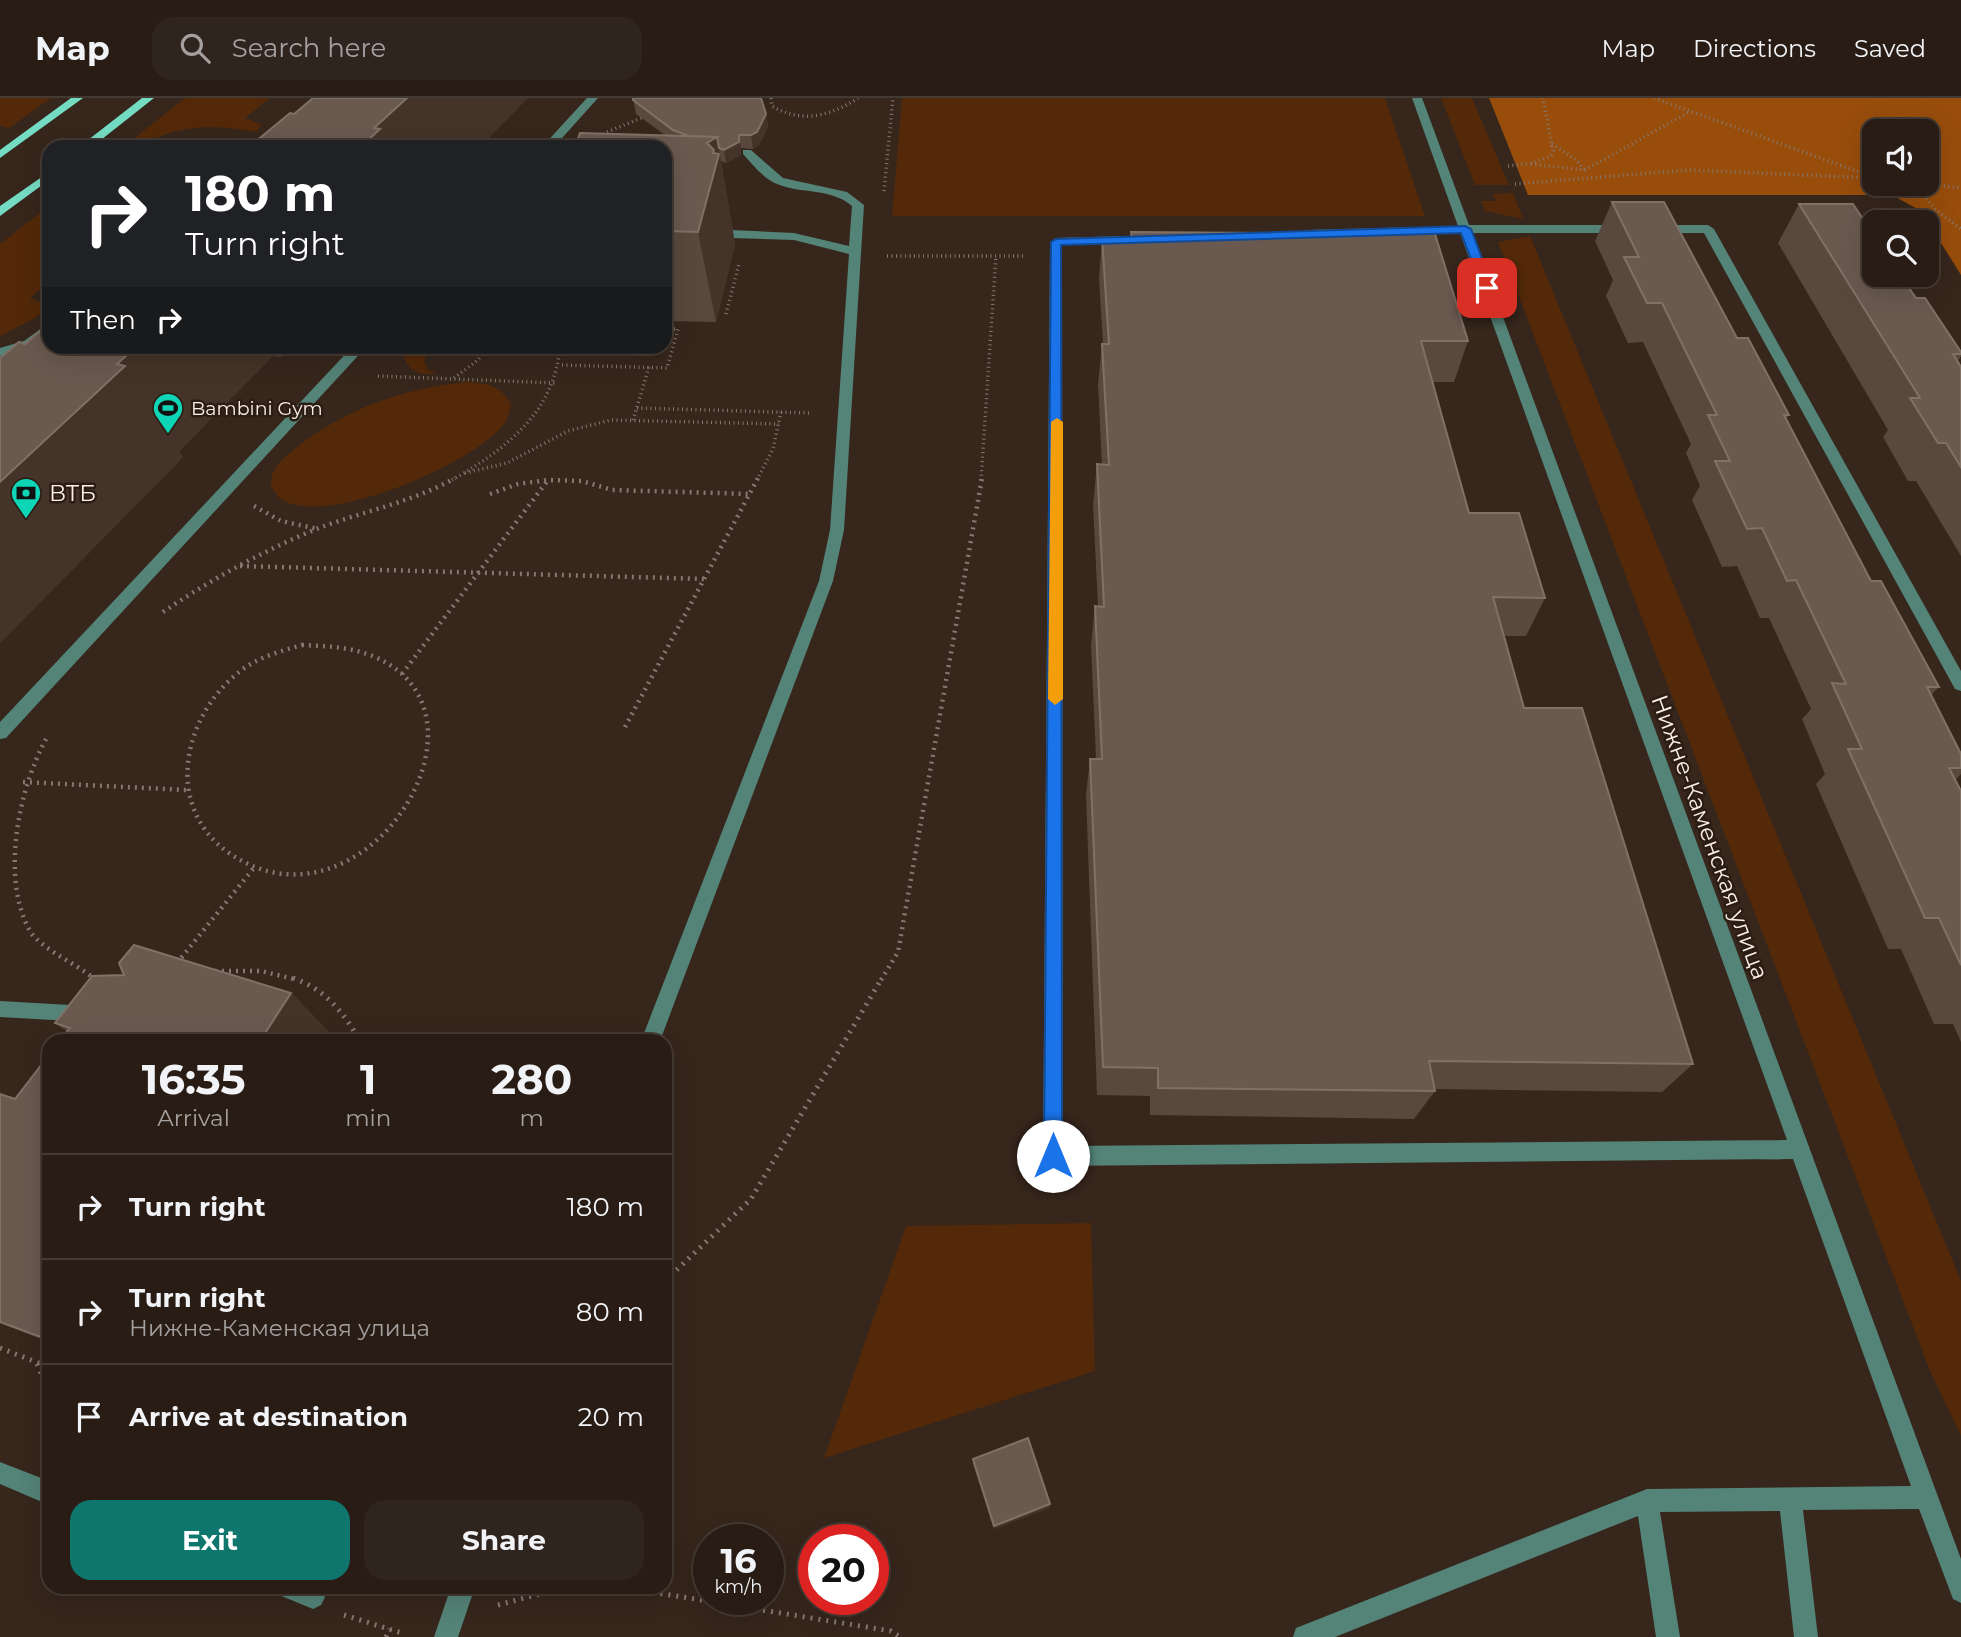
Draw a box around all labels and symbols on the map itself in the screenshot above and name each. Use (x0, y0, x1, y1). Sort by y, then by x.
pin (1457, 258, 1517, 318)
sports icon: Bambini Gym (151, 391, 185, 435)
place label: Bambini Gym (191, 397, 323, 420)
bank icon: ВТБ (9, 476, 43, 520)
place label: ВТБ (49, 479, 96, 507)
street label: Нижне-Каменская улица (1645, 691, 1775, 983)
position arrow (1016, 1119, 1090, 1193)
speed limit sign: 20 (798, 1524, 889, 1615)

